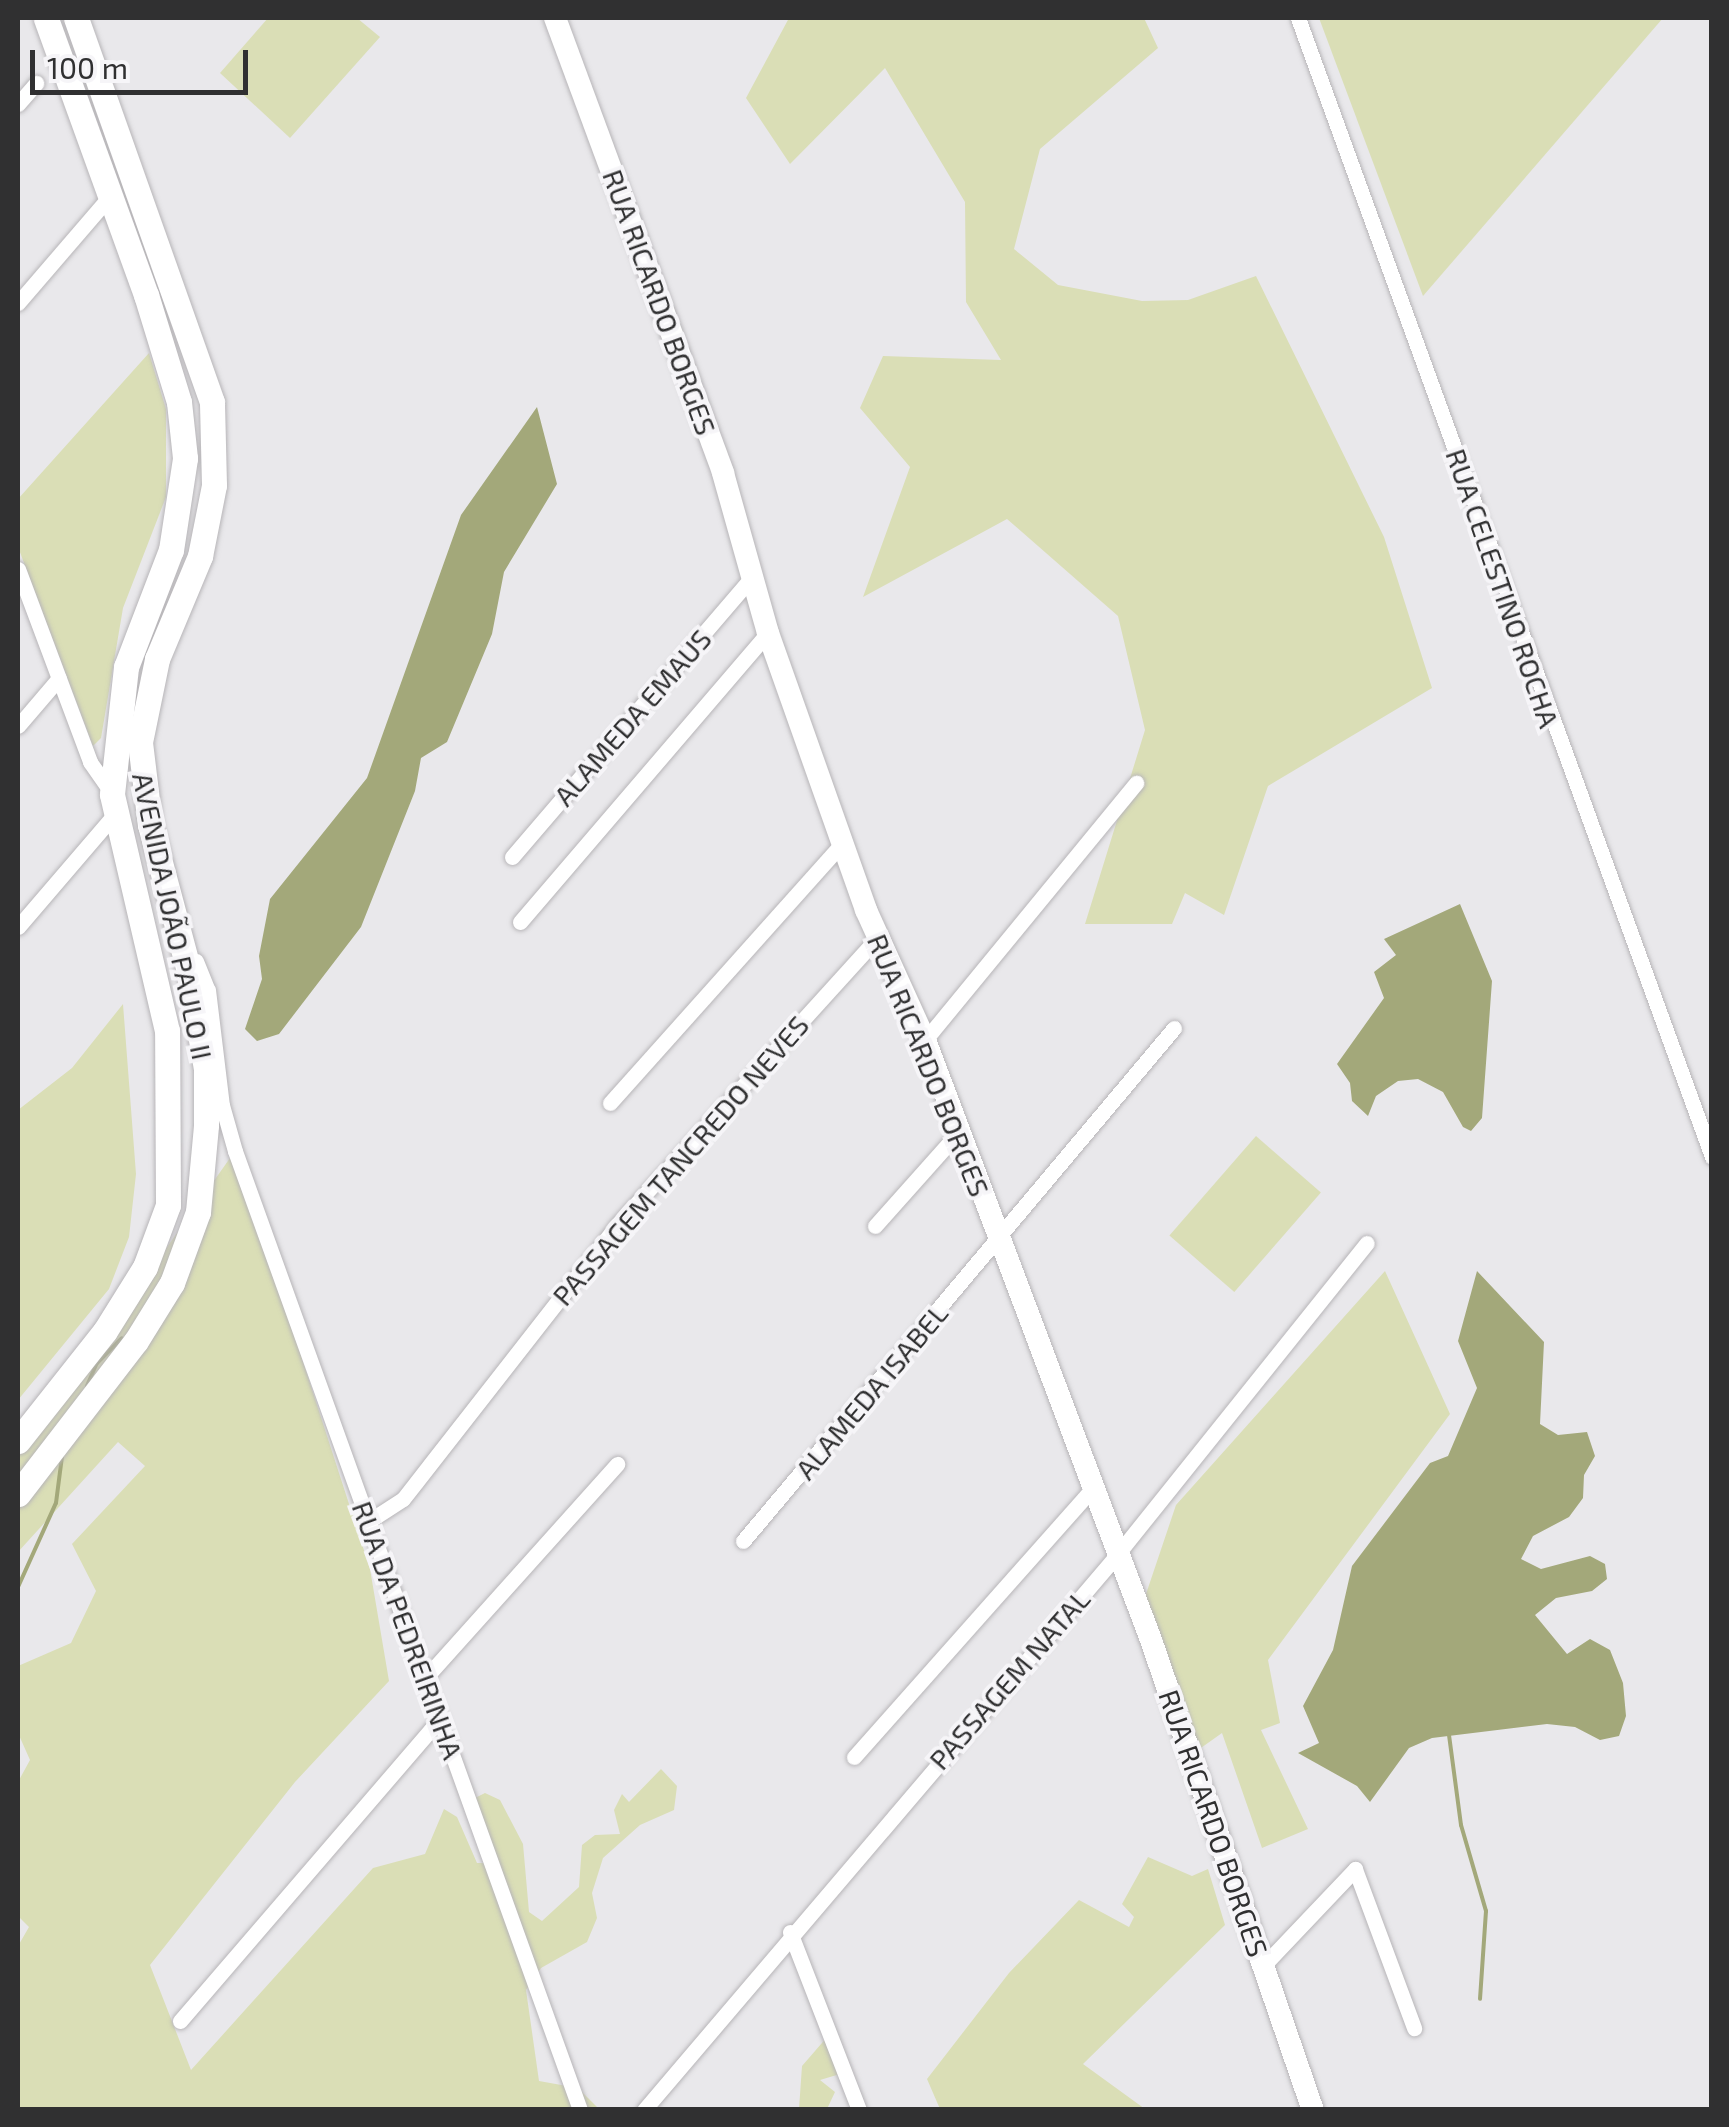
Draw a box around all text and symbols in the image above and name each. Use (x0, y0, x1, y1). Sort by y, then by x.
scale bar (35, 30, 252, 92)
text: 100 m (47, 49, 128, 85)
street label: RUA RICARDO BORGES (596, 164, 724, 440)
street label: RUA CELESTINO ROCHA (1439, 444, 1567, 732)
street label: ALAMEDA EMAUS (546, 622, 718, 812)
street label: AVENIDA JOÃO PAULO II (126, 769, 220, 1063)
street label: RUA RICARDO BORGES (861, 929, 997, 1201)
street label: PASSAGEM TANCREDO NEVES (545, 1008, 815, 1312)
street label: ALAMEDA ISABEL (788, 1296, 954, 1486)
street label: RUA DA PEDREIRINHA (345, 1496, 471, 1764)
street label: PASSAGEM NATAL (922, 1582, 1096, 1776)
street label: RUA RICARDO BORGES (1152, 1685, 1276, 1961)

